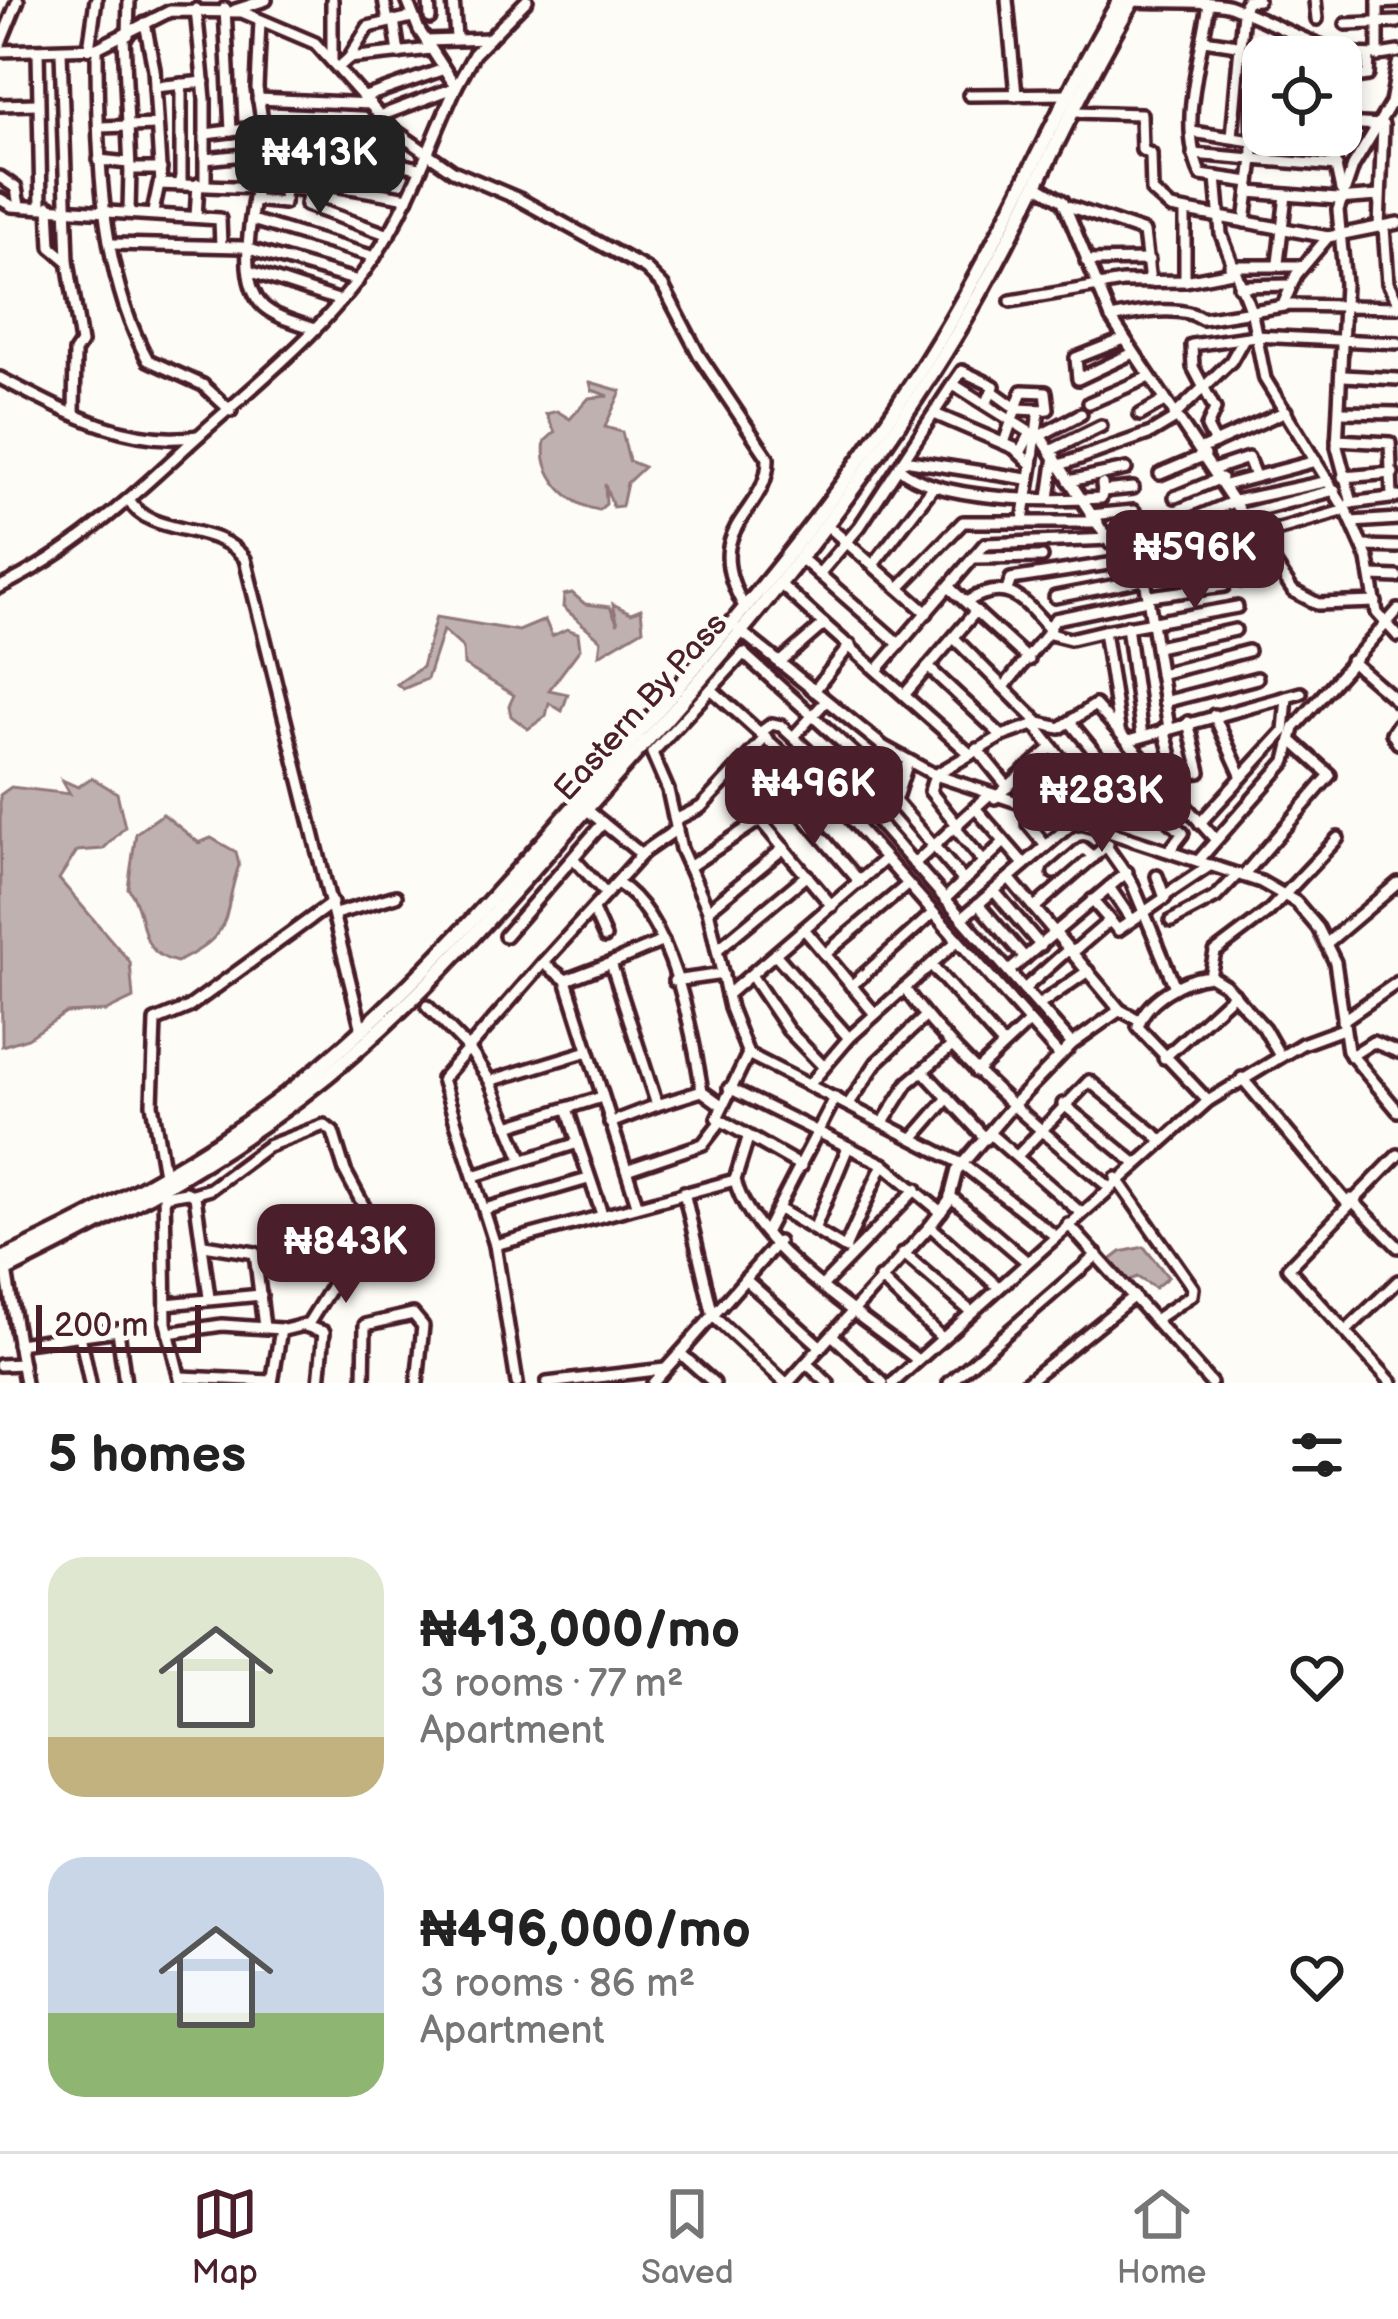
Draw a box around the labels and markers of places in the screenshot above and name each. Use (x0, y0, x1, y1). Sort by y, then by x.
pin: ₦413K (236, 115, 404, 217)
pin: ₦596K (1111, 510, 1279, 612)
pin: ₦496K (730, 746, 898, 848)
pin: ₦283K (1018, 753, 1186, 855)
pin: ₦843K (262, 1204, 430, 1306)

